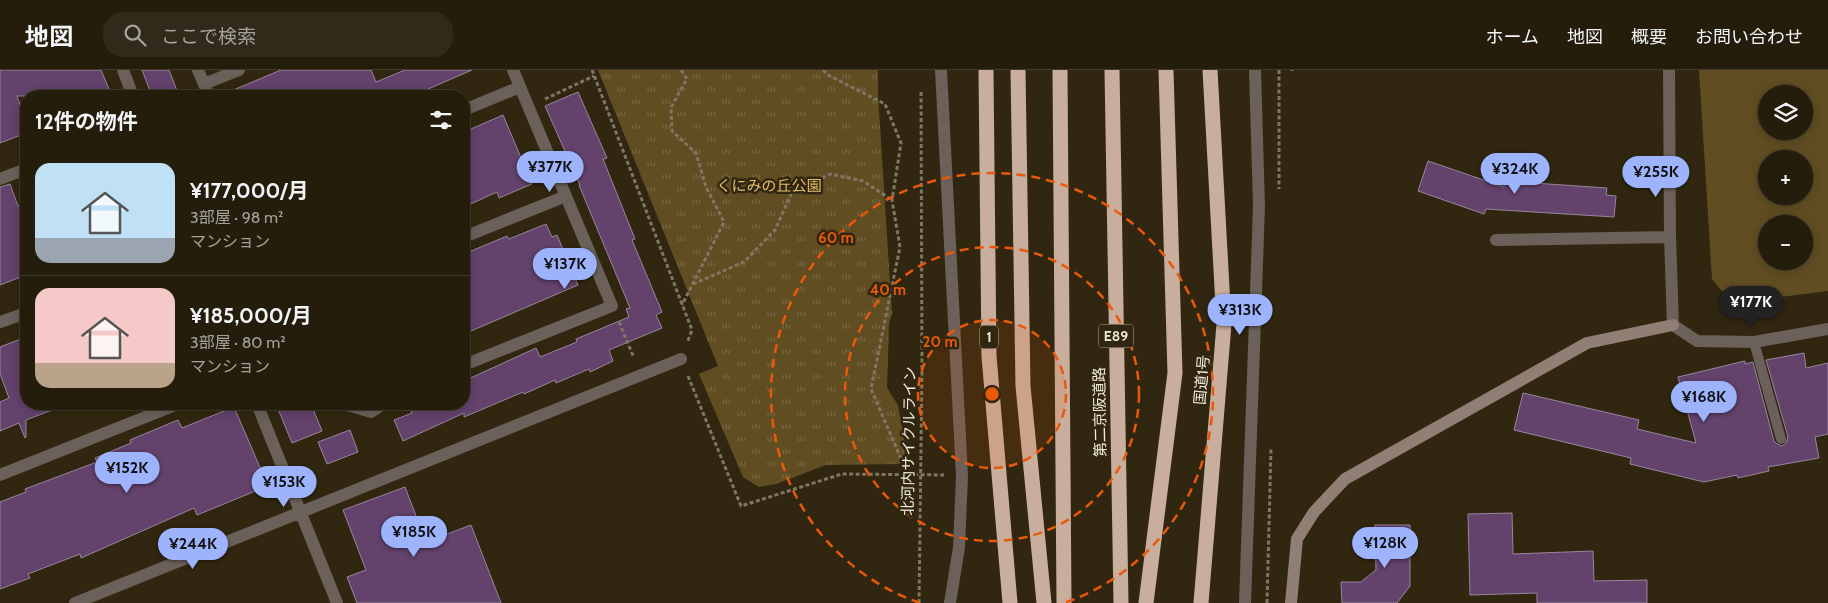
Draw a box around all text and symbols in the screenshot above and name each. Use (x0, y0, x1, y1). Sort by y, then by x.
search box (103, 12, 453, 57)
icon: search (121, 21, 149, 49)
text: 地図 (25, 22, 73, 51)
text: ここで検索 (161, 25, 256, 48)
text: ホーム (1486, 26, 1539, 48)
text: 地図 (1567, 26, 1603, 48)
text: 概要 (1631, 26, 1667, 48)
text: お問い合わせ (1695, 26, 1803, 48)
map controls (1758, 85, 1813, 270)
button: layers (1758, 85, 1813, 140)
icon: filters (427, 106, 455, 134)
text: 12件の物件 (35, 109, 138, 134)
pin: ¥377K (515, 150, 585, 193)
button: + (1758, 150, 1813, 205)
pin: ¥324K (1480, 152, 1550, 195)
pin: ¥255K (1621, 156, 1691, 198)
text: ¥377K (528, 157, 572, 176)
text: ¥324K (1492, 159, 1538, 178)
text: ¥255K (1633, 162, 1679, 181)
park label: くにみの丘公園 (716, 177, 822, 195)
text: ¥177,000/月 (190, 178, 309, 203)
icon: home (75, 183, 135, 243)
text: 3部屋 · 98 m² (190, 208, 283, 227)
button: − (1758, 215, 1813, 270)
text: 60 m (818, 229, 854, 247)
text: マンション (190, 232, 270, 251)
pin: ¥137K (530, 248, 600, 290)
text: ¥137K (544, 254, 586, 273)
text: 40 m (870, 281, 906, 299)
pin: ¥177K (1716, 286, 1786, 328)
text: ¥177K (1730, 292, 1772, 311)
pin: ¥313K (1205, 294, 1275, 336)
text: ¥313K (1219, 300, 1261, 319)
text: ¥185,000/月 (190, 303, 312, 328)
icon: home (75, 308, 135, 368)
road number: E89 (1098, 325, 1134, 348)
road number: 1 (980, 326, 998, 348)
text: 3部屋 · 80 m² (190, 333, 285, 352)
text: 20 m (923, 333, 957, 351)
street label: 国道1号 (1191, 354, 1213, 406)
text: マンション (190, 357, 270, 376)
street label: 北河内サイクルライン (899, 366, 919, 516)
street label: 第二京阪道路 (1090, 367, 1110, 457)
pin: ¥168K (1669, 380, 1739, 423)
centre of rings (983, 385, 1001, 403)
text: ¥168K (1682, 387, 1726, 406)
pin: ¥152K (92, 452, 162, 494)
text: ¥152K (106, 458, 148, 477)
pin: ¥153K (249, 466, 319, 508)
text: ¥153K (263, 472, 305, 491)
pin: ¥185K (379, 516, 449, 558)
text: ¥185K (392, 522, 436, 541)
pin: ¥128K (1350, 526, 1420, 569)
pin: ¥244K (158, 528, 228, 570)
text: ¥128K (1363, 533, 1407, 552)
text: ¥244K (169, 534, 217, 553)

